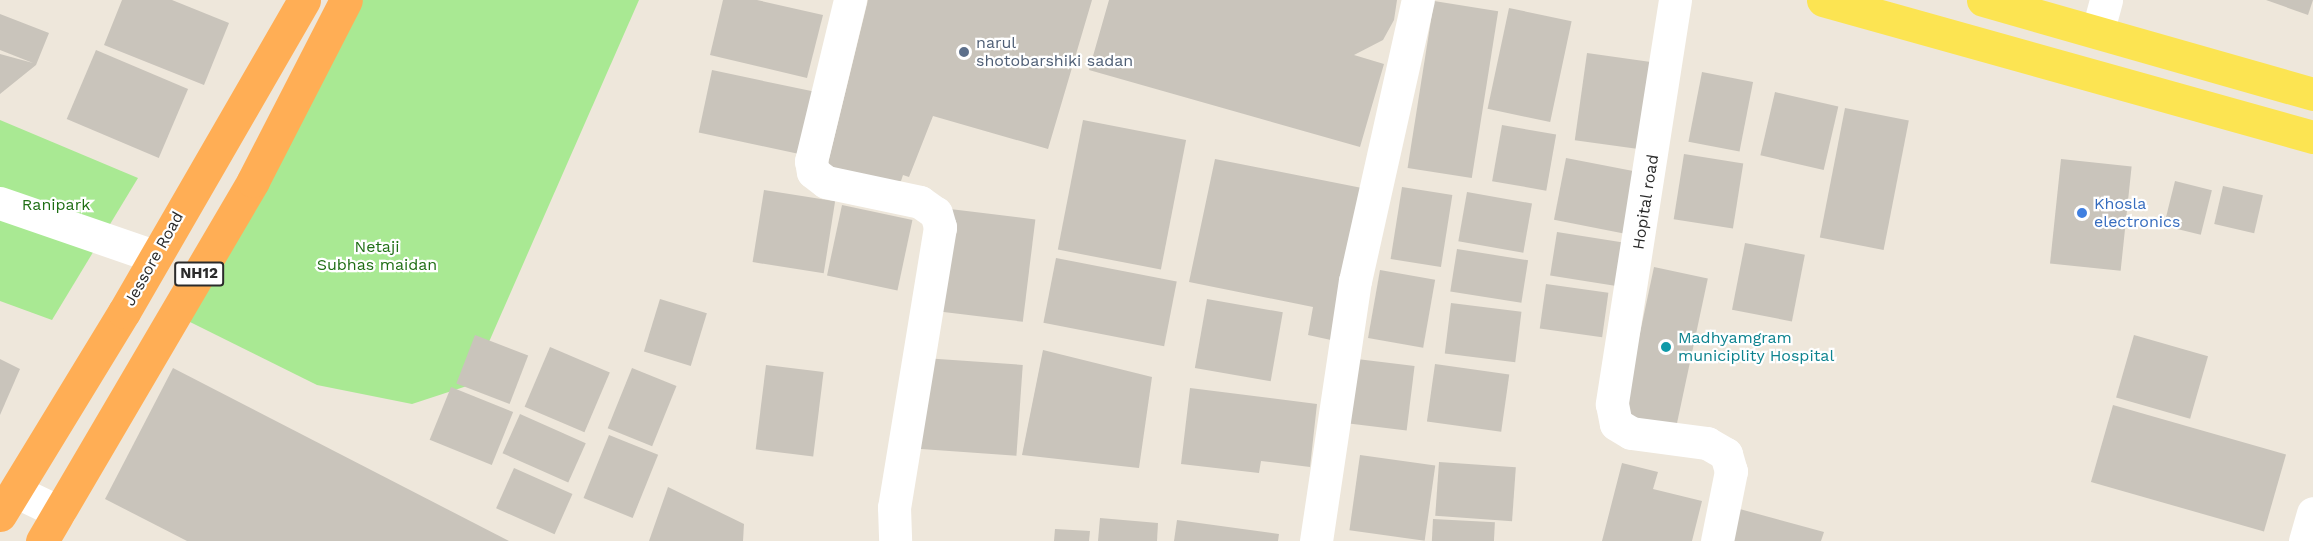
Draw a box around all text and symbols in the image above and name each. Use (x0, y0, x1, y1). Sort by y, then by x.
place label: narul shotobarshiki sadan (976, 33, 1133, 71)
marker: narul shotobarshiki sadan (957, 45, 971, 59)
street label: Hopital road (1629, 153, 1663, 251)
place label: Khosla electronics (2094, 194, 2180, 232)
park label: Ranipark (22, 195, 90, 215)
marker: Khosla electronics (2075, 206, 2089, 220)
street label: Jessore Road (120, 209, 188, 309)
park label: Netaji Subhas maidan (317, 237, 437, 275)
road number: NH12 (174, 262, 224, 286)
place label: Madhyamgram municiplity Hospital (1678, 328, 1835, 366)
marker: Madhyamgram municiplity Hospital (1659, 340, 1673, 354)

